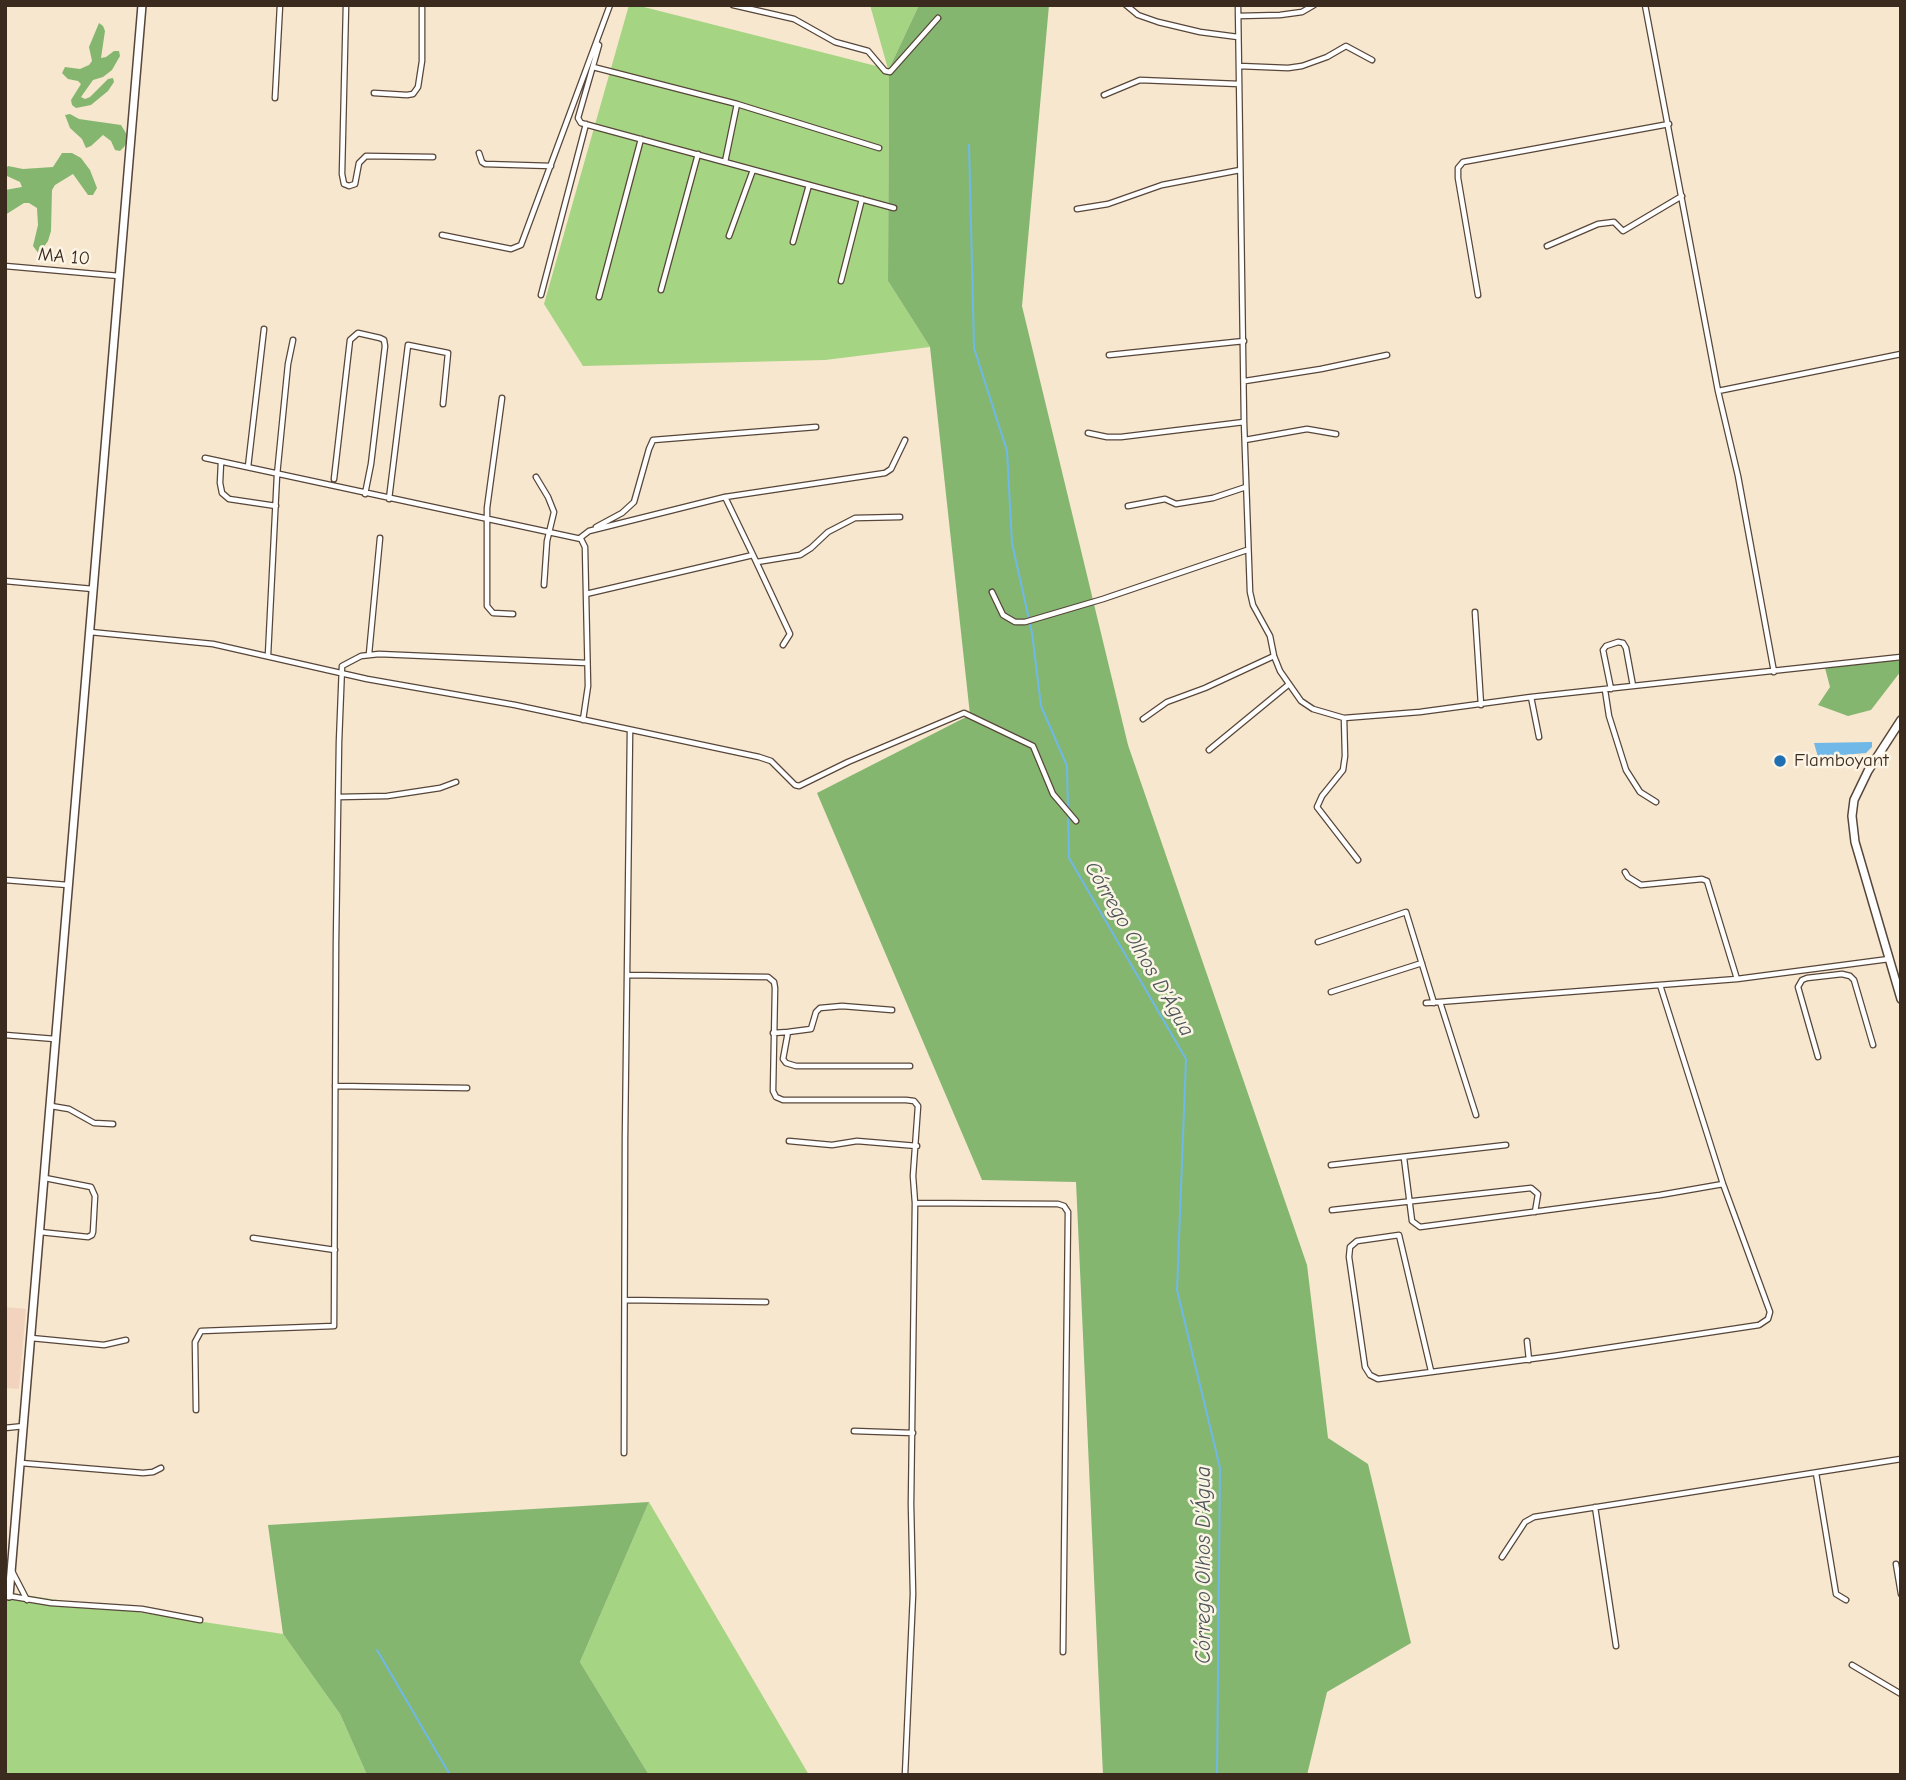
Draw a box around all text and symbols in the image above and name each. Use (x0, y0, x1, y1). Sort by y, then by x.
street label: MA 10 (37, 243, 91, 271)
place label: Flamboyant (1794, 750, 1889, 772)
marker: Flamboyant (1772, 753, 1788, 769)
water label: Córrego Olhos D'Água (1079, 857, 1199, 1041)
water label: Córrego Olhos D'Água (1191, 1466, 1217, 1664)

